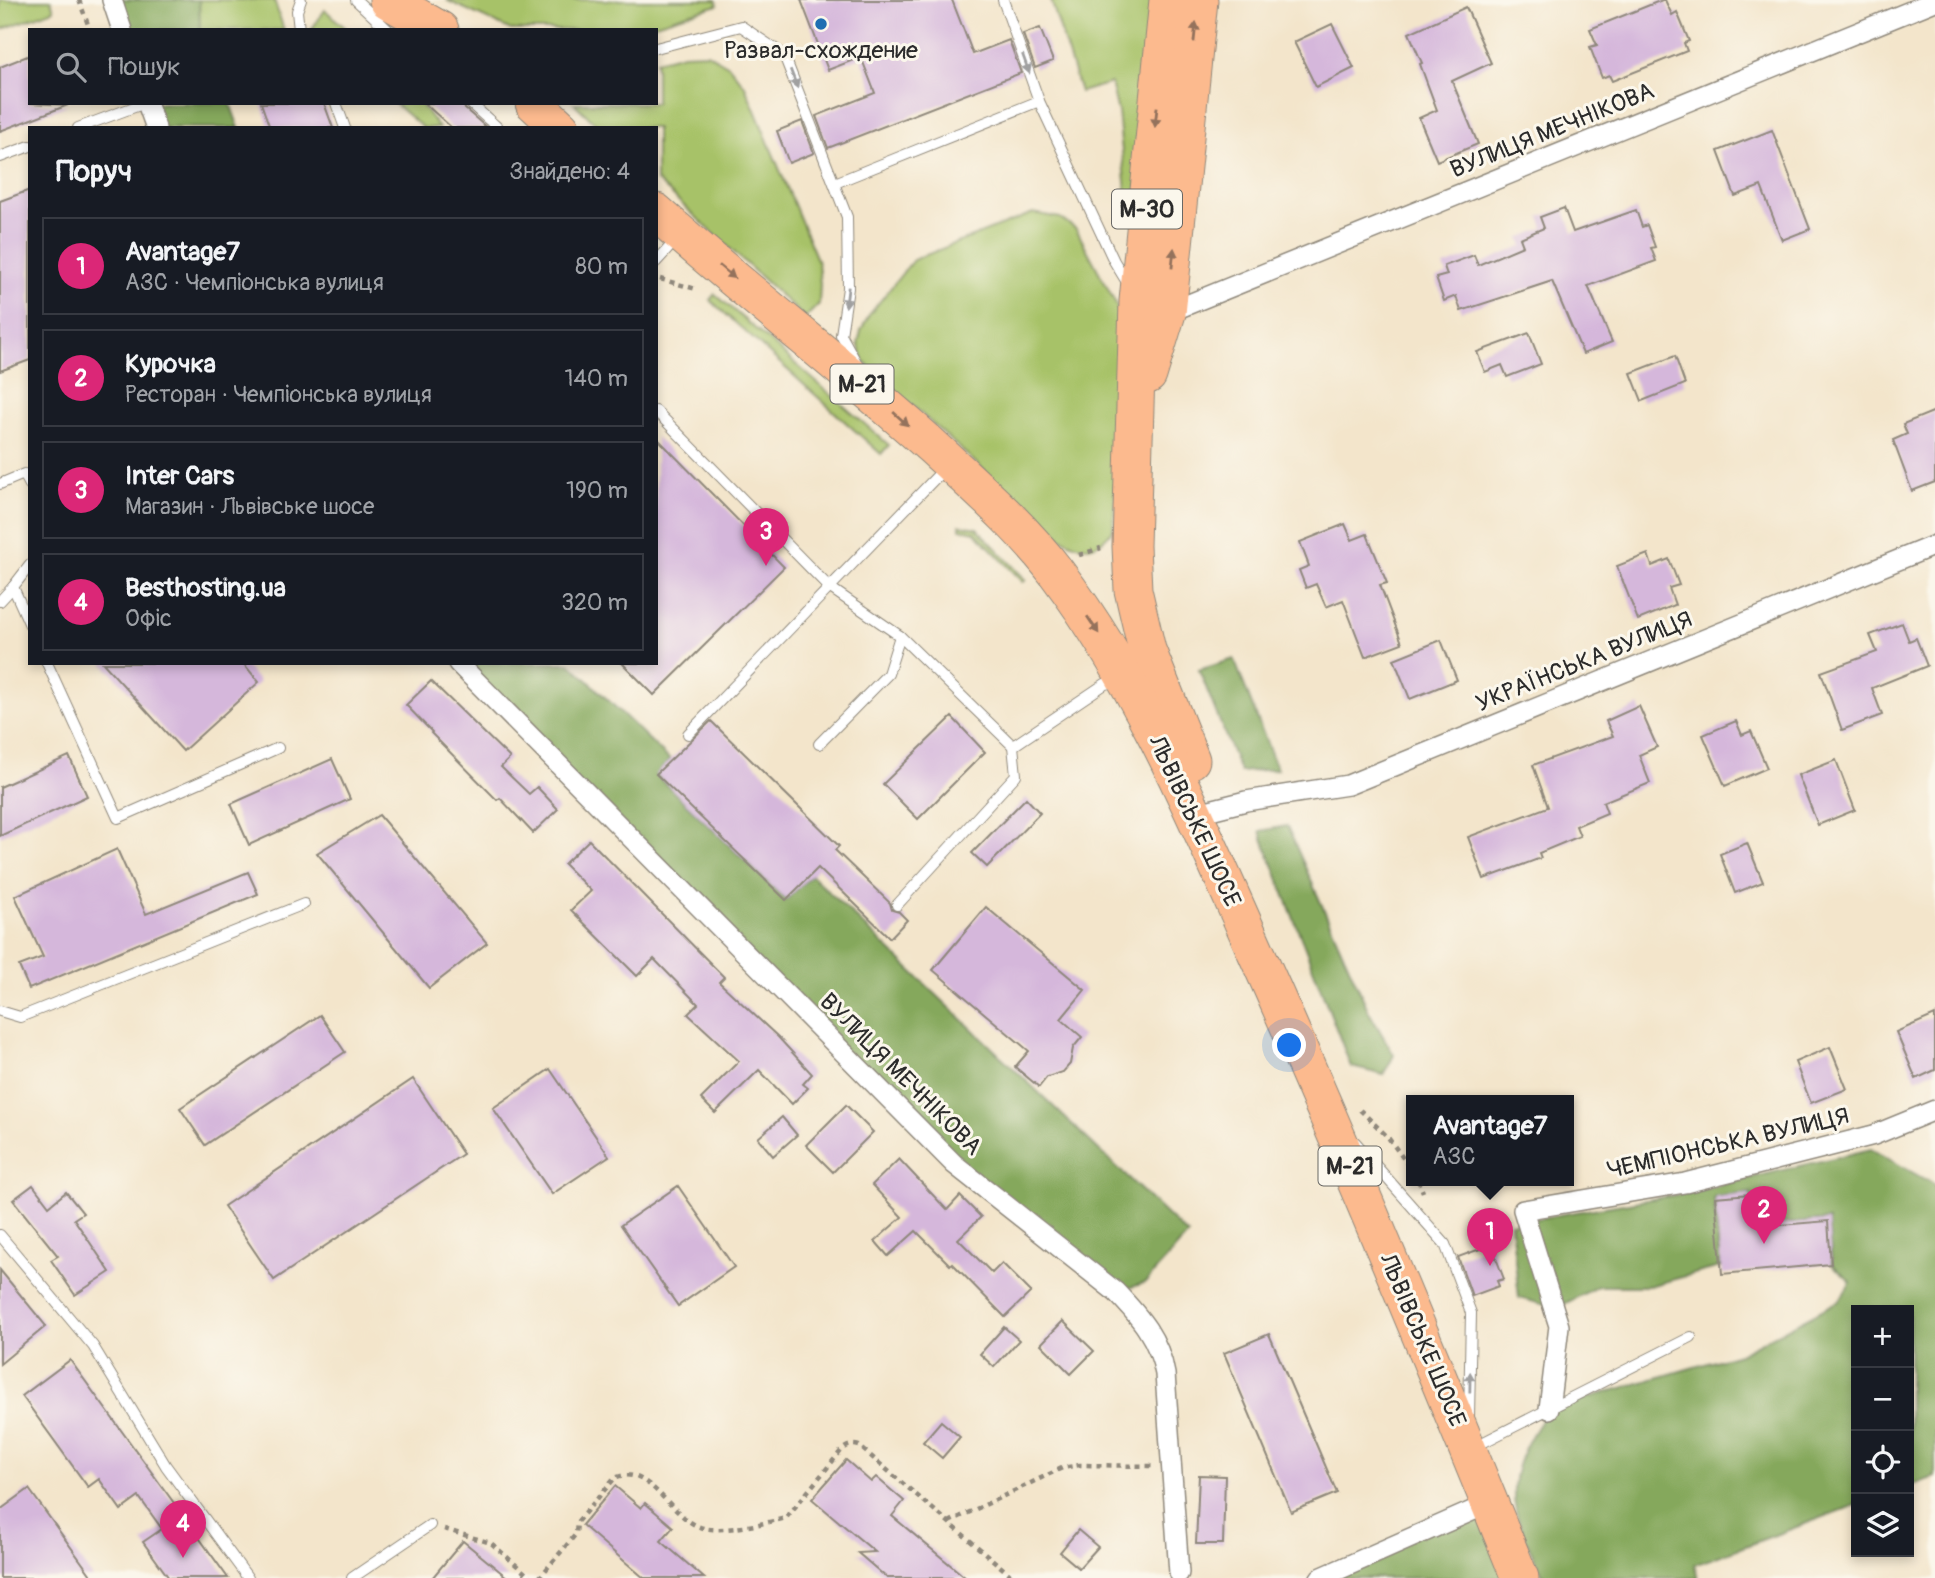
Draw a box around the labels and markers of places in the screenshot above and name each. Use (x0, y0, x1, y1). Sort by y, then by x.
marker: Развал-схождение (813, 16, 829, 32)
place label: Развал-схождение (724, 36, 918, 65)
pin: 3 (743, 508, 789, 566)
pin: 2 (1741, 1186, 1787, 1244)
pin: 1 (1467, 1208, 1513, 1266)
pin: 4 (160, 1500, 206, 1558)

